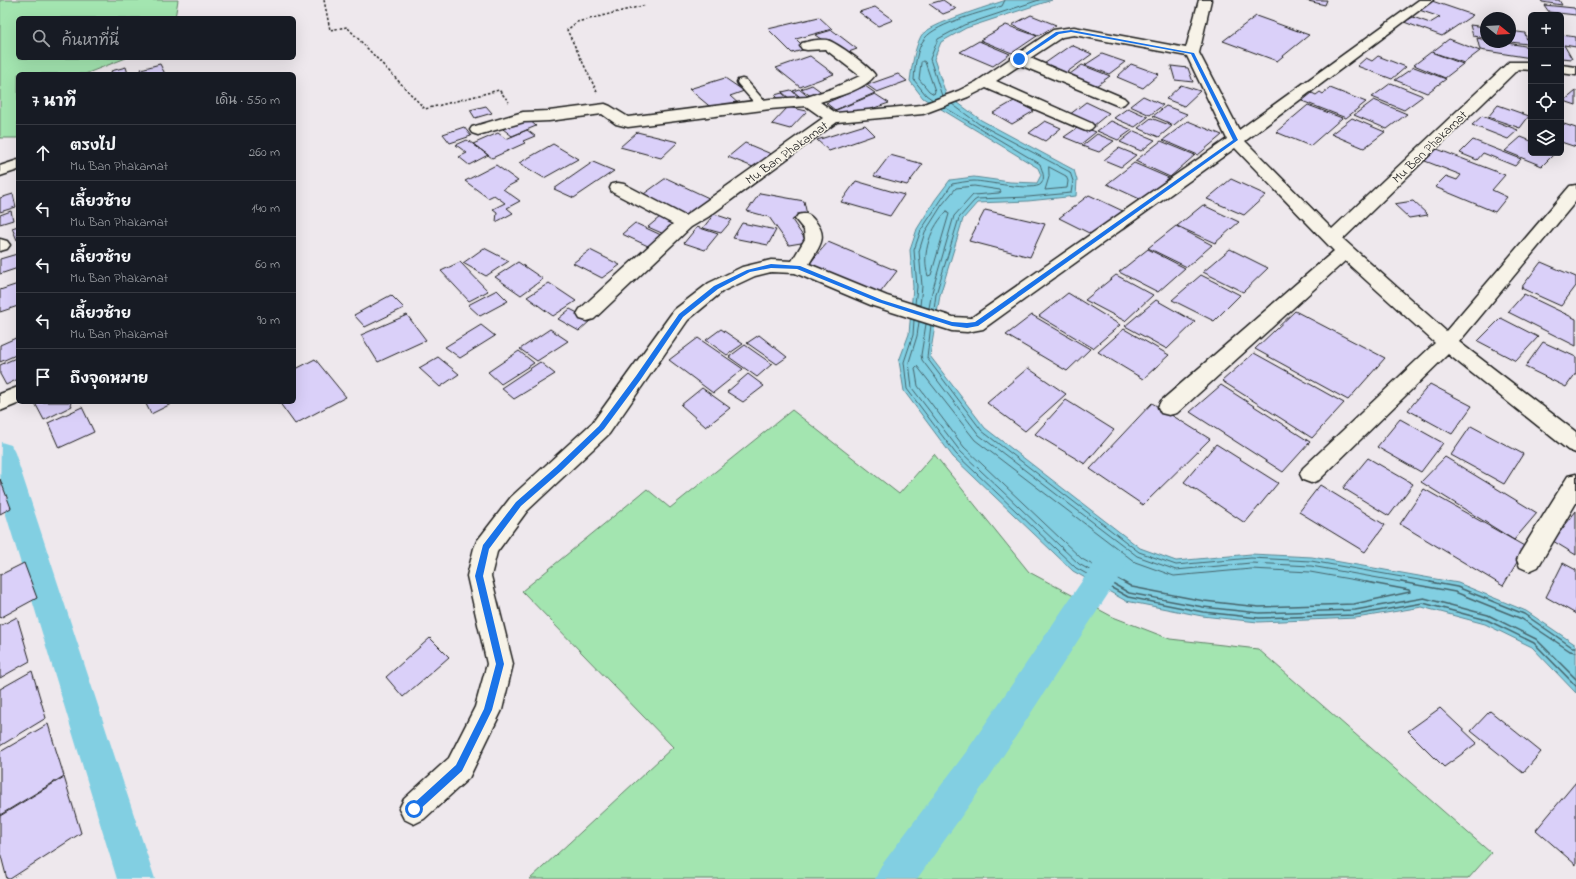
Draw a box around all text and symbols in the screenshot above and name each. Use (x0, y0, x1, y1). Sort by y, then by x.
north arrow (1480, 12, 1516, 48)
map controls (1528, 12, 1564, 156)
button: + (1528, 12, 1564, 48)
search box (16, 16, 296, 60)
icon: search (30, 27, 52, 49)
text: ค้นหาที่นี่ (62, 30, 119, 52)
button: − (1528, 48, 1564, 84)
route end (1010, 50, 1028, 68)
button: locate (1528, 84, 1564, 120)
text: 7 นาที (32, 89, 76, 114)
text: เดิน · 550 m (215, 91, 280, 110)
street label: Mu Ban Phakamat (1388, 106, 1472, 188)
street label: Mu Ban Phakamat (742, 116, 833, 190)
button: layers (1528, 120, 1564, 156)
text: ตรงไป (70, 135, 116, 157)
icon: ahead (32, 142, 54, 164)
text: 260 m (249, 143, 280, 162)
text: Mu Ban Phakamat (70, 157, 168, 176)
text: เลี้ยวซ้าย (70, 191, 131, 213)
icon: left (32, 198, 54, 220)
text: 140 m (252, 199, 280, 218)
text: Mu Ban Phakamat (70, 213, 168, 232)
text: เลี้ยวซ้าย (70, 247, 131, 269)
icon: left (32, 254, 54, 276)
text: 60 m (255, 255, 280, 274)
text: Mu Ban Phakamat (70, 269, 168, 288)
text: เลี้ยวซ้าย (70, 303, 131, 325)
icon: left (32, 310, 54, 332)
text: 90 m (257, 311, 280, 330)
text: Mu Ban Phakamat (70, 325, 168, 344)
icon: arrive (32, 366, 54, 388)
text: ถึงจุดหมาย (70, 368, 148, 390)
route start (405, 800, 423, 818)

